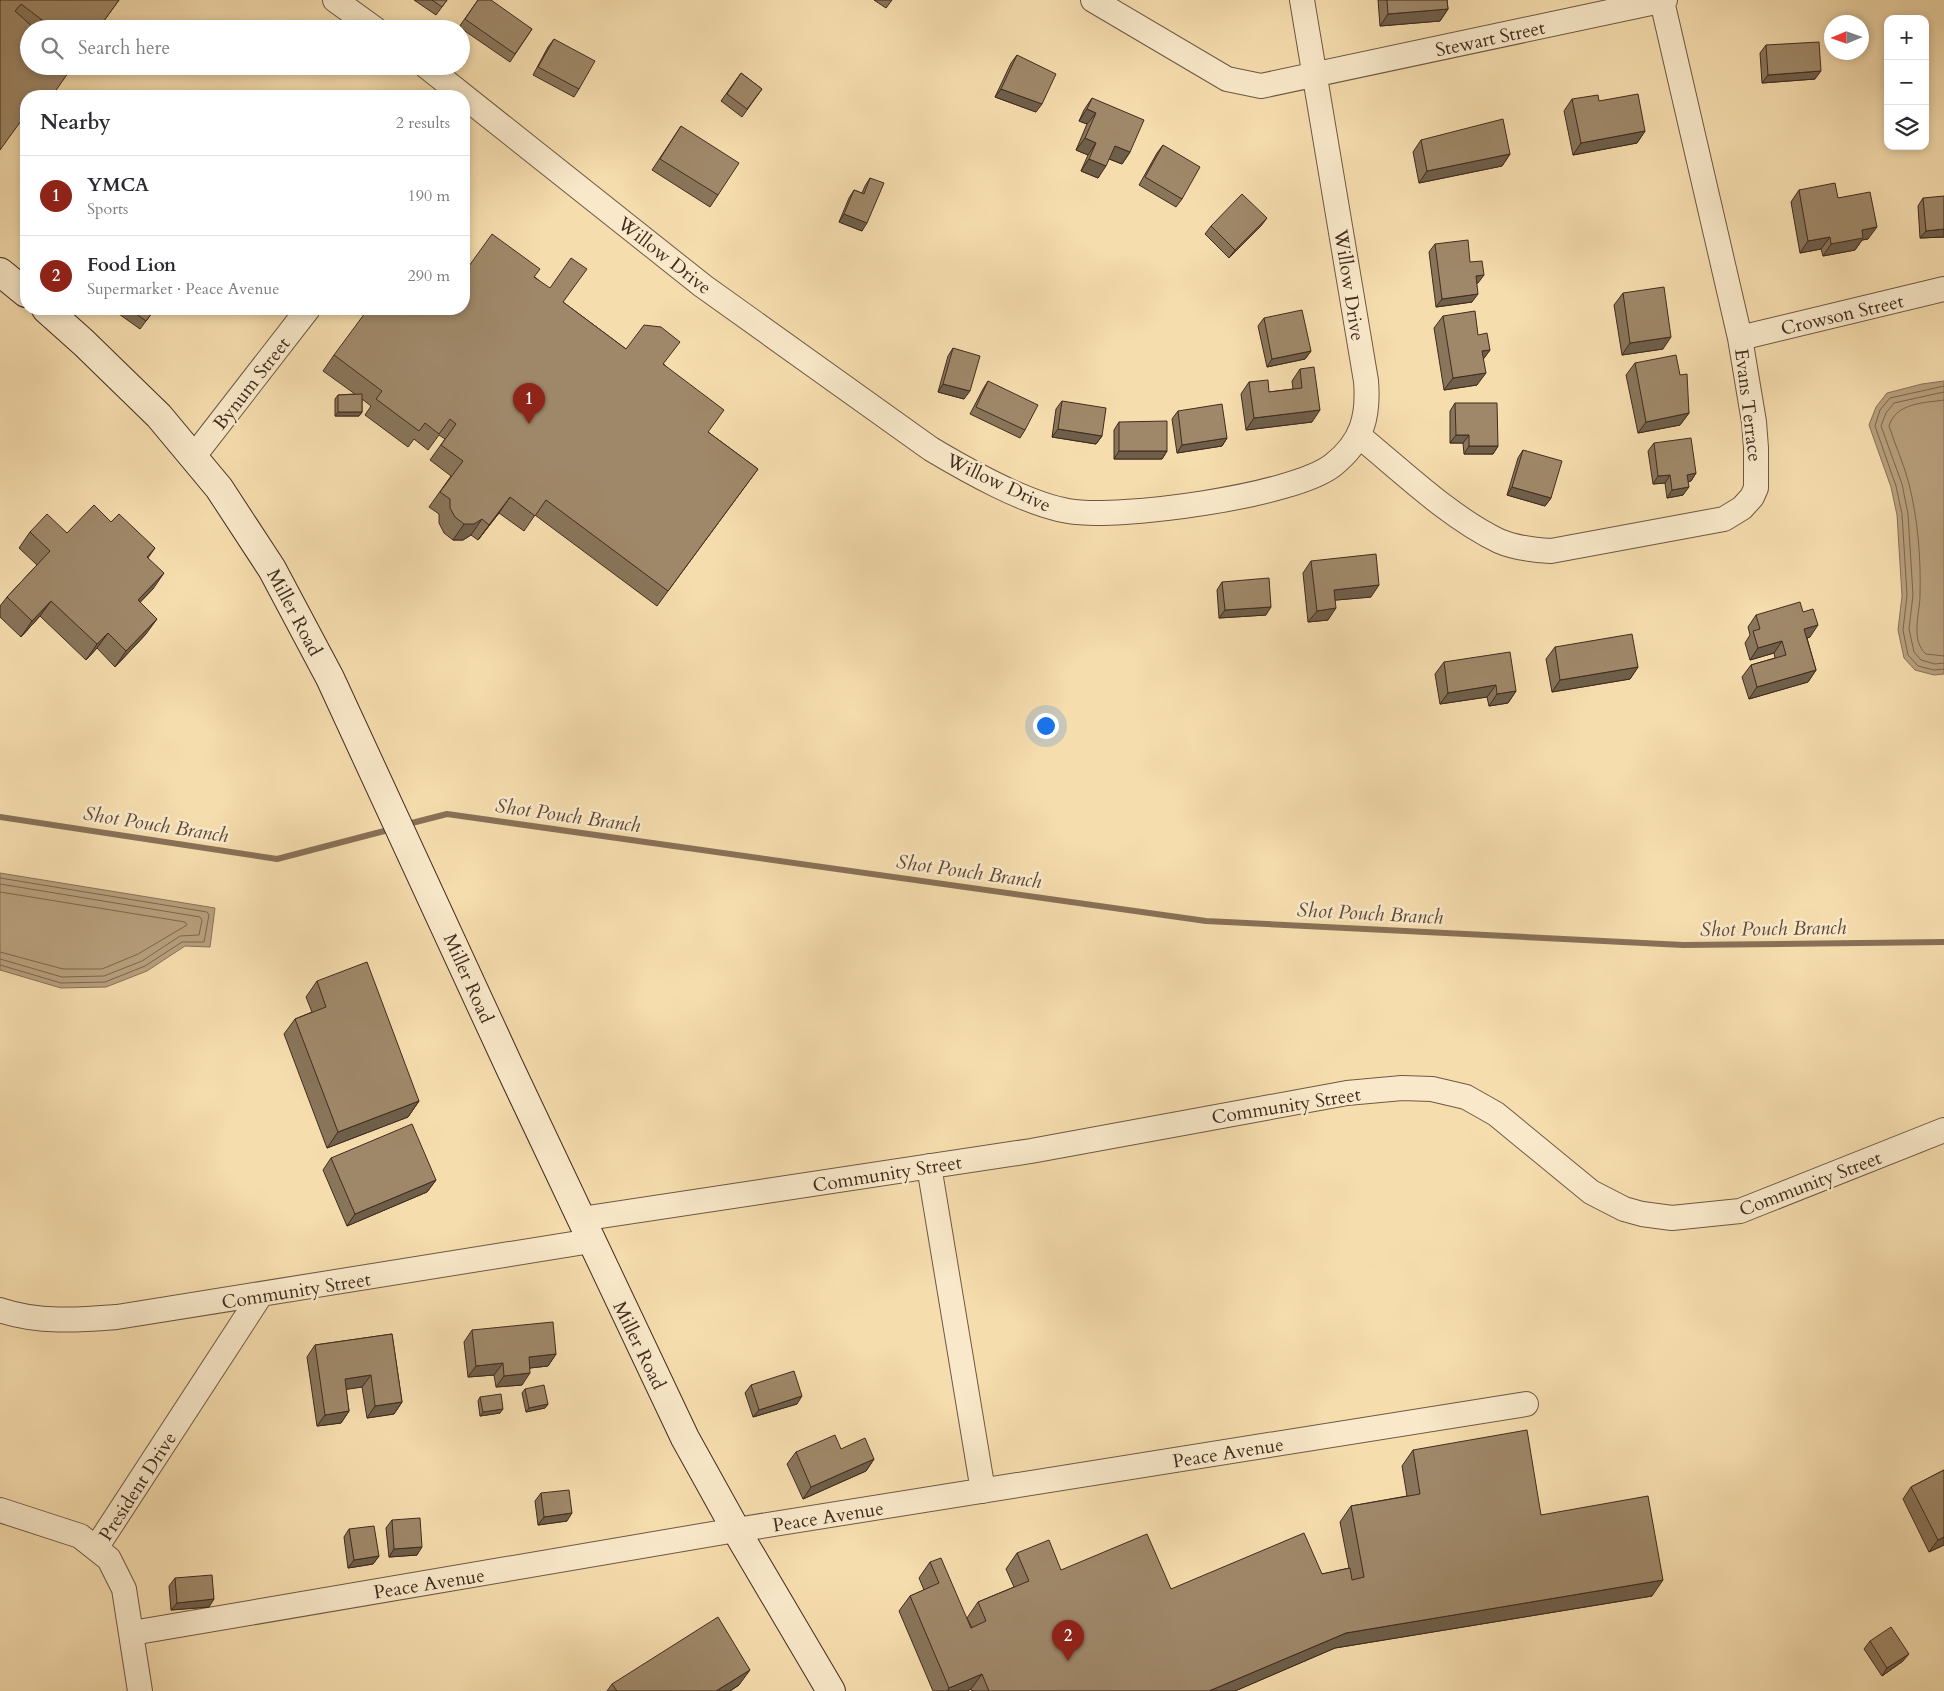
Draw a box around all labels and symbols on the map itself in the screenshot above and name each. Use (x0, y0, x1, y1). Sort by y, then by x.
street label: Stewart Street (1433, 15, 1547, 63)
north arrow (1824, 15, 1869, 60)
street label: Willow Drive (611, 210, 717, 301)
street label: Willow Drive (1327, 227, 1371, 343)
street label: Crowson Street (1778, 288, 1906, 342)
street label: Bynum Street (207, 332, 296, 435)
street label: Evans Terrace (1728, 347, 1768, 463)
pin: 1 (513, 383, 545, 424)
street label: Willow Drive (941, 447, 1055, 518)
street label: Miller Road (260, 564, 328, 661)
your location (1033, 713, 1059, 739)
water label: Shot Pouch Branch (494, 792, 643, 839)
water label: Shot Pouch Branch (82, 800, 231, 849)
water label: Shot Pouch Branch (895, 848, 1044, 895)
water label: Shot Pouch Branch (1296, 896, 1444, 931)
water label: Shot Pouch Branch (1700, 914, 1847, 943)
street label: Miller Road (437, 930, 499, 1027)
street label: Community Street (1210, 1081, 1362, 1131)
street label: Community Street (1736, 1145, 1885, 1223)
street label: Community Street (811, 1149, 963, 1199)
street label: Community Street (220, 1266, 372, 1316)
street label: Miller Road (607, 1297, 672, 1394)
street label: President Drive (93, 1427, 183, 1546)
street label: Peace Avenue (1171, 1431, 1286, 1475)
street label: Peace Avenue (771, 1495, 886, 1539)
street label: Peace Avenue (372, 1562, 487, 1606)
pin: 2 (1052, 1620, 1084, 1661)

